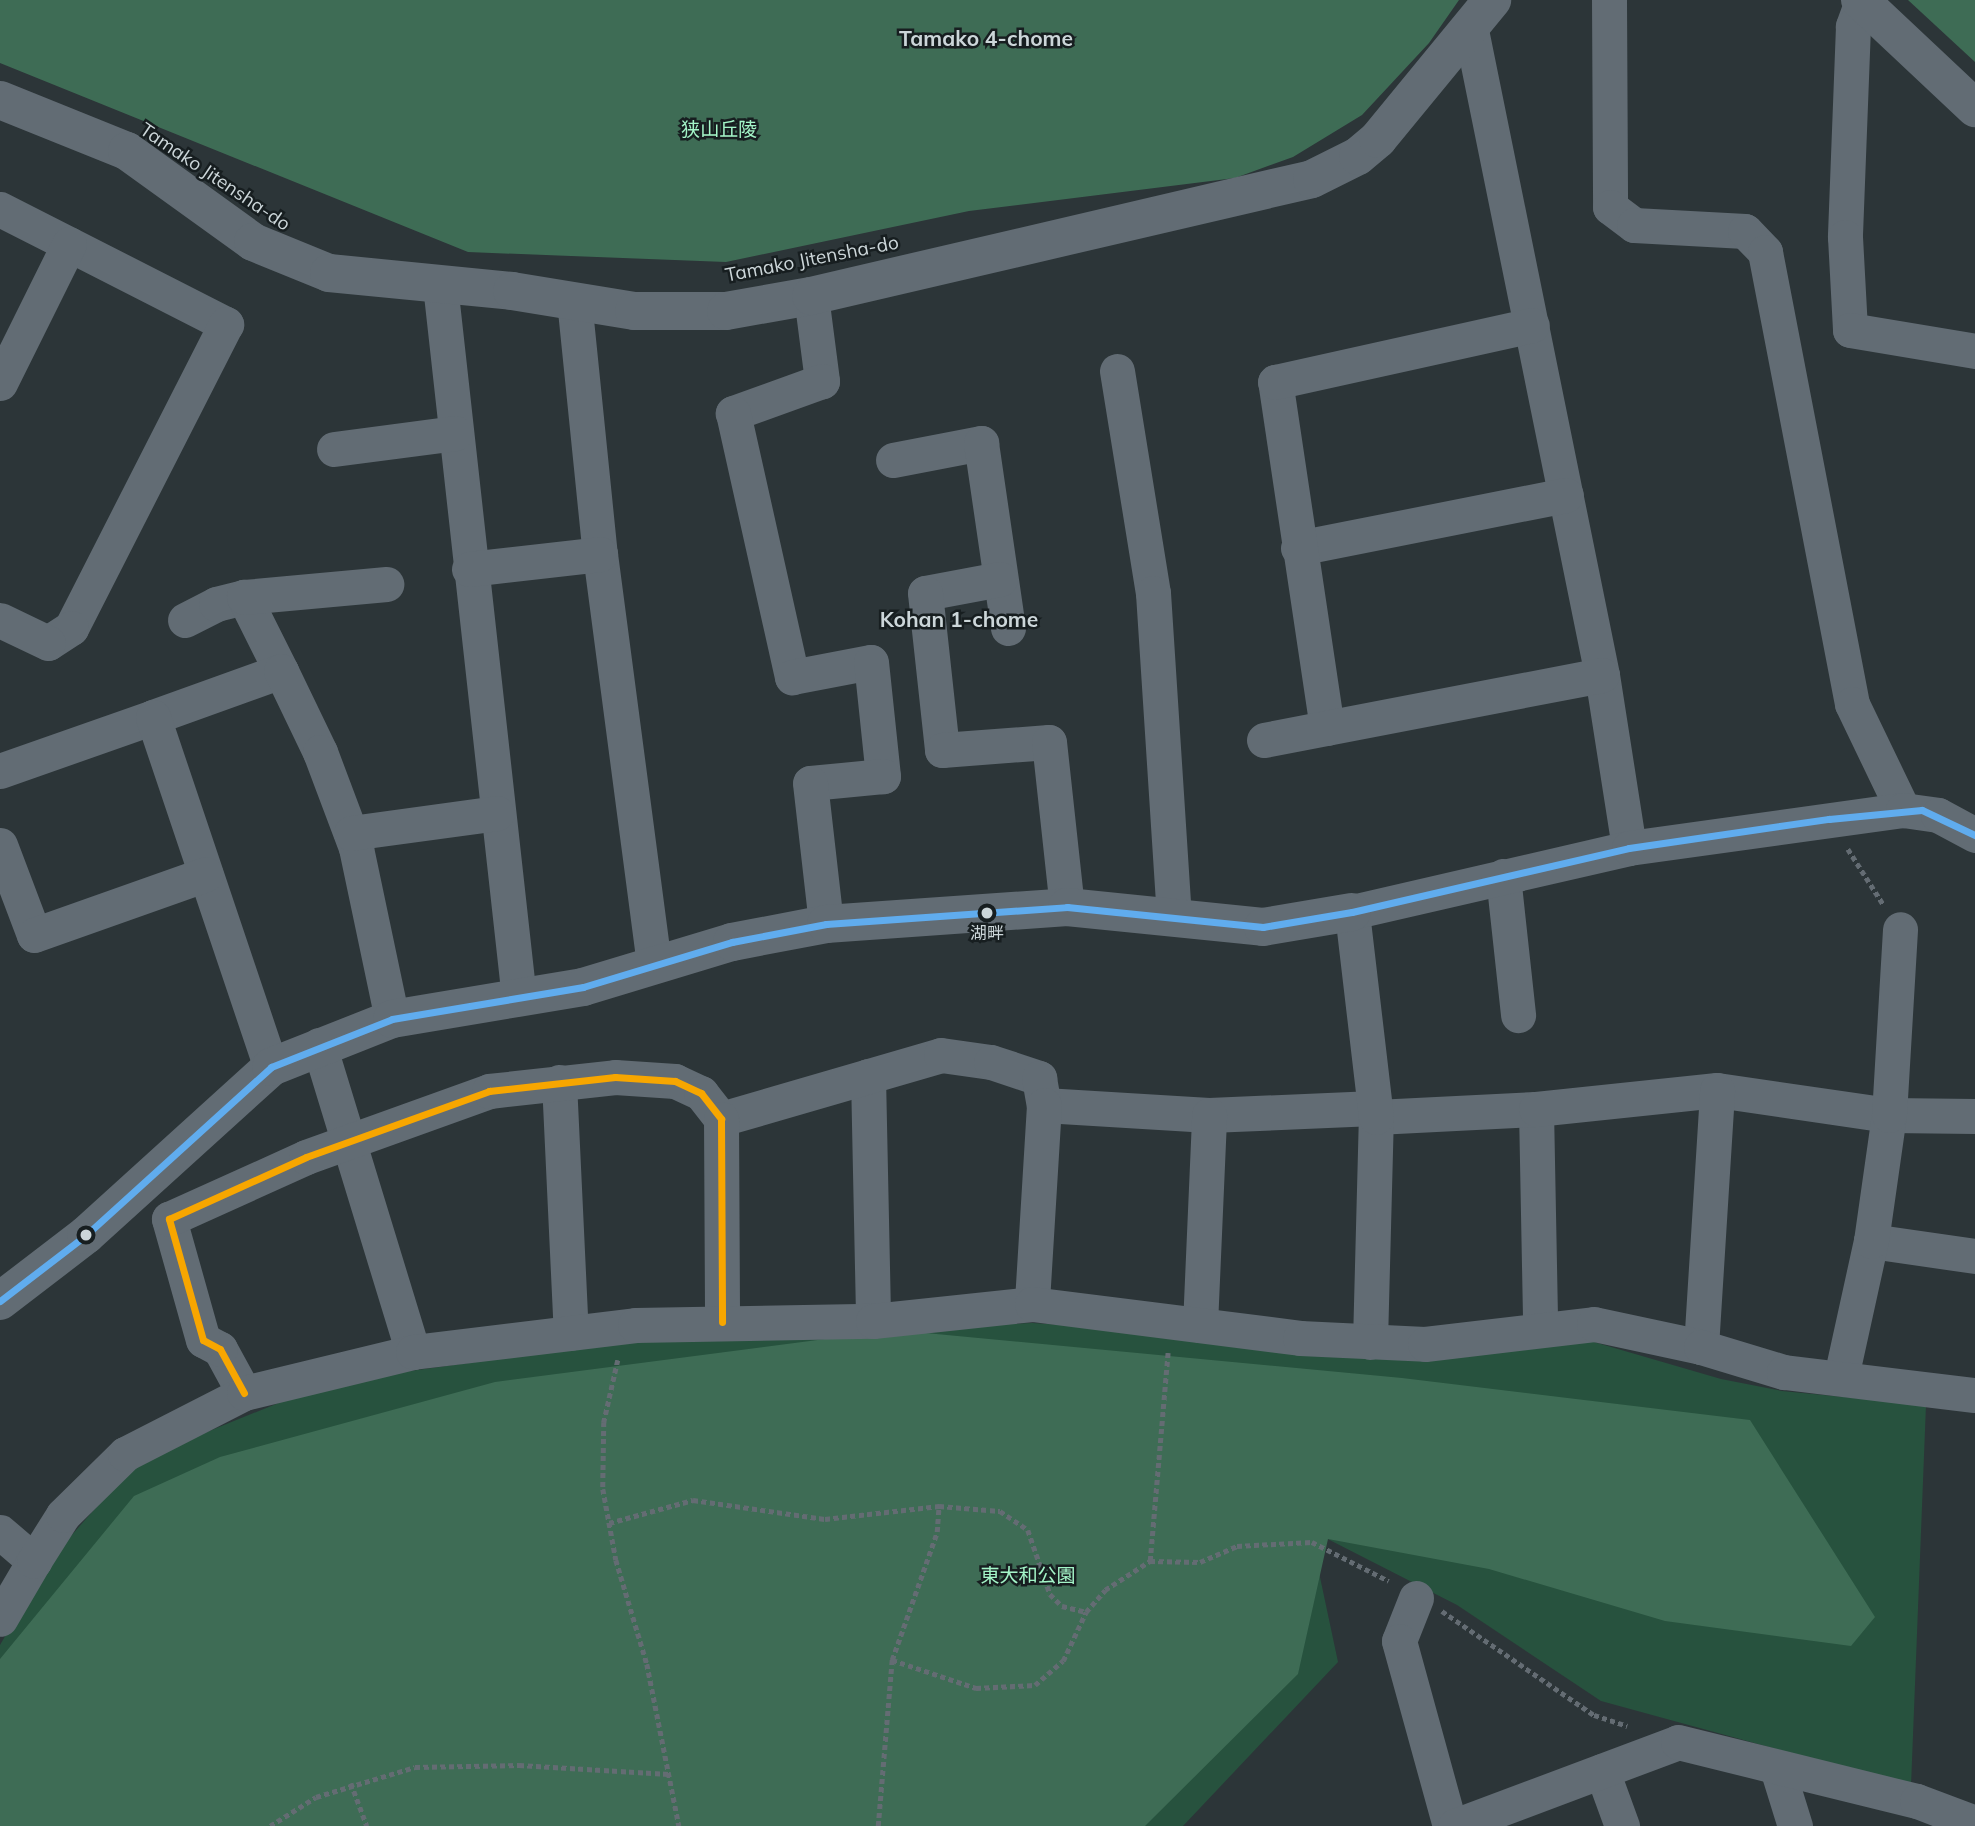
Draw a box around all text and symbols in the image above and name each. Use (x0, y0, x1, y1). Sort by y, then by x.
district label: Tamako 4-chome (899, 25, 1073, 51)
street label: Tamako Jitensha-do (136, 118, 294, 236)
park label: 狭山丘陵 (681, 119, 757, 141)
street label: Tamako Jitensha-do (723, 231, 901, 287)
district label: Kohan 1-chome (880, 606, 1038, 632)
marker: 湖畔 (980, 906, 994, 920)
place label: 湖畔 (970, 923, 1004, 943)
unlabelled marker (79, 1228, 93, 1242)
park label: 東大和公園 (981, 1565, 1075, 1587)

